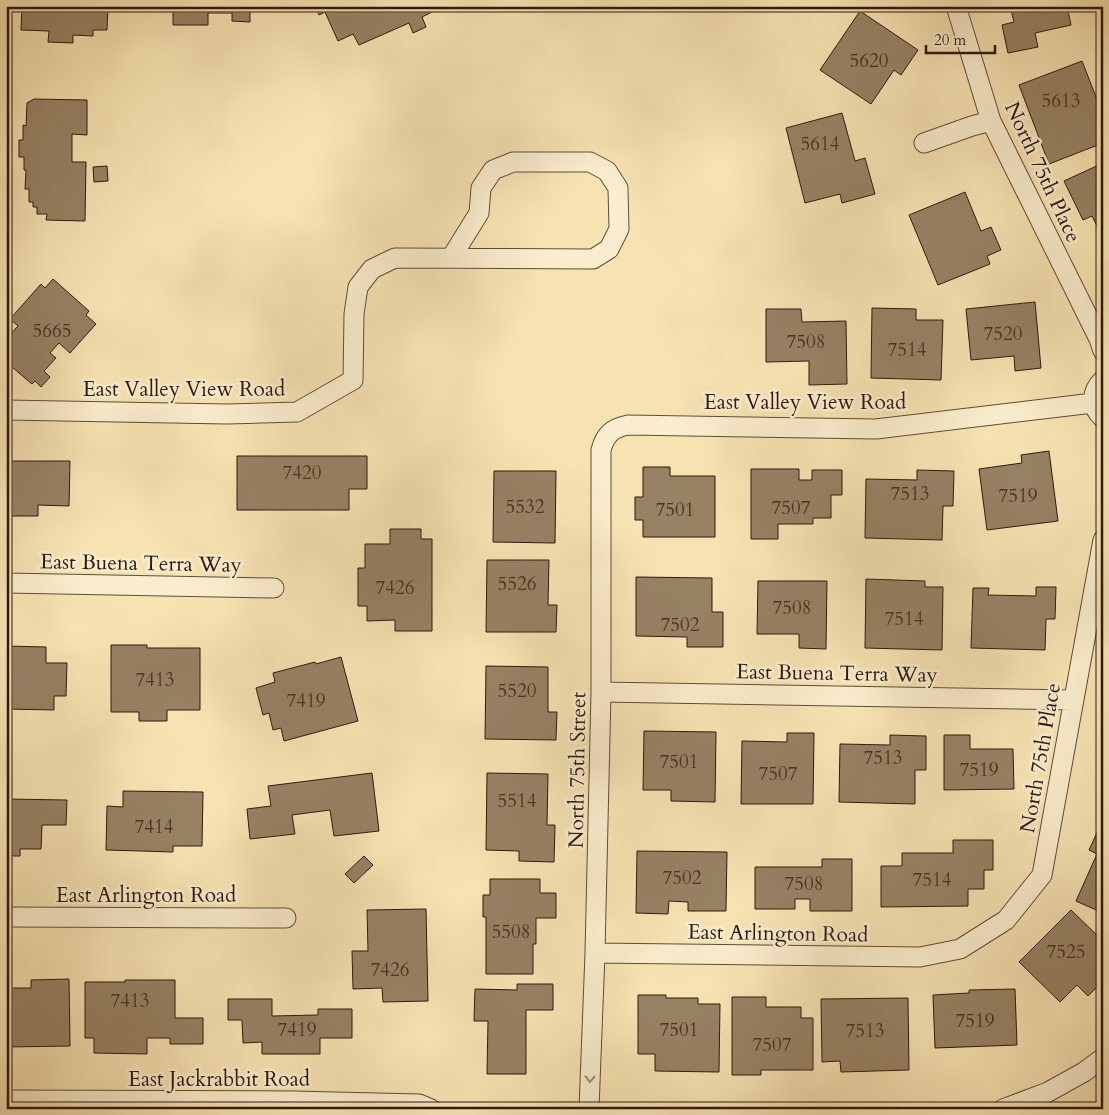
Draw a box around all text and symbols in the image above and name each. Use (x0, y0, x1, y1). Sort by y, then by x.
scale bar (926, 22, 995, 54)
text: 20 m (934, 30, 966, 50)
house number: 5620 (850, 48, 889, 74)
house number: 5613 (1042, 88, 1080, 114)
street label: North 75th Place (997, 97, 1088, 247)
house number: 5614 (801, 131, 840, 157)
house number: 5665 (33, 318, 71, 344)
house number: 7520 (984, 321, 1023, 347)
house number: 7508 (787, 329, 825, 355)
house number: 7514 (888, 337, 927, 363)
street label: East Valley View Road (83, 375, 285, 404)
street label: East Valley View Road (704, 388, 906, 417)
house number: 7420 (283, 460, 322, 486)
house number: 7513 (891, 481, 929, 507)
house number: 7519 (999, 483, 1038, 509)
house number: 5532 (506, 494, 545, 520)
house number: 7507 (772, 495, 811, 521)
house number: 7501 (656, 497, 694, 523)
street label: East Buena Terra Way (40, 547, 242, 580)
house number: 5526 (498, 571, 536, 597)
house number: 7426 (376, 575, 414, 601)
house number: 7508 (773, 595, 811, 621)
house number: 7514 (885, 606, 924, 632)
house number: 7502 (661, 612, 700, 638)
street label: East Buena Terra Way (736, 657, 938, 690)
house number: 7413 (136, 667, 174, 693)
house number: 5520 (498, 678, 537, 704)
street label: North 75th Place (1013, 681, 1068, 835)
house number: 7419 (287, 688, 326, 714)
street label: North 75th Street (562, 691, 593, 849)
house number: 7513 (864, 745, 902, 771)
house number: 7501 (660, 749, 698, 775)
house number: 7519 (960, 757, 999, 783)
house number: 7507 (759, 761, 798, 787)
house number: 5514 (498, 788, 537, 814)
house number: 7414 (135, 814, 174, 840)
house number: 7502 (663, 865, 702, 891)
house number: 7514 (913, 867, 952, 893)
house number: 7508 (785, 871, 823, 897)
street label: East Arlington Road (56, 881, 236, 910)
street label: East Arlington Road (687, 917, 869, 950)
house number: 5508 (492, 919, 530, 945)
house number: 7525 (1047, 939, 1085, 965)
house number: 7426 (371, 957, 409, 983)
house number: 7413 (111, 988, 149, 1014)
house number: 7519 (956, 1008, 995, 1034)
house number: 7419 (278, 1017, 317, 1043)
house number: 7501 (660, 1017, 698, 1043)
house number: 7513 (846, 1018, 884, 1044)
house number: 7507 (753, 1032, 792, 1058)
street label: East Jackrabbit Road (128, 1065, 310, 1094)
one-way arrow (585, 1075, 596, 1083)

